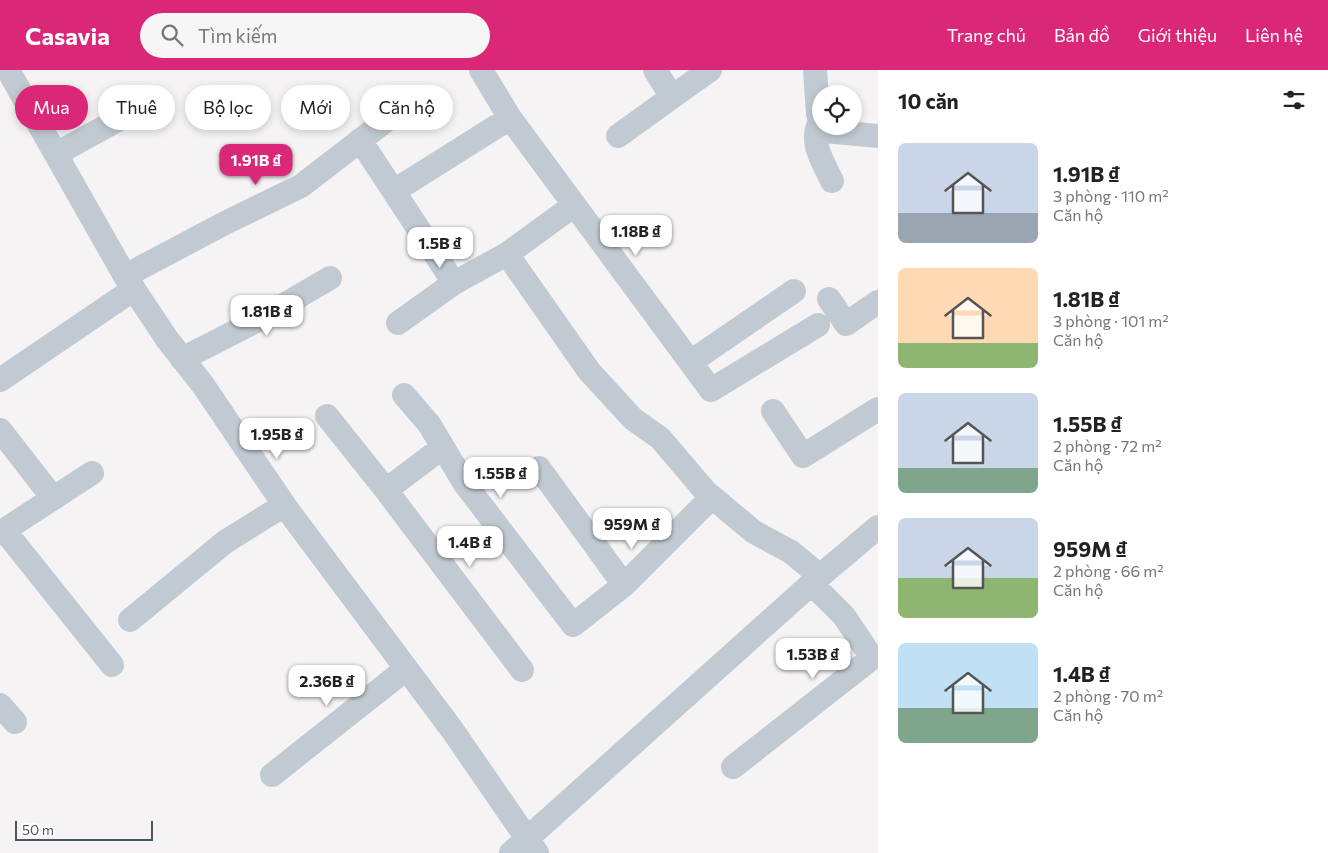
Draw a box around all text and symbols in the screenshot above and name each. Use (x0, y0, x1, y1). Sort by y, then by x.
search box (140, 13, 490, 58)
text: Casavia (25, 21, 110, 50)
icon: search (158, 21, 186, 49)
text: Tìm kiếm (198, 24, 277, 47)
text: Trang chủ (947, 24, 1026, 46)
text: Bản đồ (1054, 24, 1110, 46)
text: Giới thiệu (1138, 24, 1217, 46)
text: Liên hệ (1245, 24, 1303, 46)
chip: Mua (15, 85, 88, 130)
chip: Thuê (98, 85, 175, 130)
chip: Bộ lọc (185, 85, 271, 130)
chip: Mới (281, 85, 350, 130)
chip: Căn hộ (360, 85, 453, 130)
map controls (812, 85, 862, 135)
button: locate (812, 85, 862, 135)
icon: filters (1280, 86, 1308, 114)
text: 10 căn (898, 88, 959, 113)
pin: 1.91B ₫ (210, 144, 302, 186)
text: 1.91B ₫ (230, 150, 282, 169)
text: 1.91B ₫ (1053, 161, 1120, 186)
icon: home (938, 163, 998, 223)
text: 3 phòng · 110 m² (1053, 186, 1169, 205)
text: Căn hộ (1053, 205, 1103, 224)
pin: 1.18B ₫ (590, 214, 682, 257)
text: 1.18B ₫ (611, 221, 661, 240)
pin: 1.5B ₫ (399, 226, 481, 269)
text: 1.5B ₫ (418, 233, 462, 252)
text: 1.81B ₫ (1053, 286, 1120, 311)
icon: home (938, 288, 998, 348)
pin: 1.81B ₫ (221, 294, 313, 337)
text: 1.81B ₫ (241, 301, 293, 320)
text: 3 phòng · 101 m² (1053, 311, 1169, 330)
text: Căn hộ (1053, 330, 1103, 349)
text: 1.55B ₫ (1053, 411, 1122, 436)
icon: home (938, 413, 998, 473)
pin: 1.95B ₫ (231, 418, 323, 460)
text: 1.95B ₫ (250, 424, 304, 443)
text: 2 phòng · 72 m² (1053, 436, 1162, 455)
text: Căn hộ (1053, 455, 1103, 474)
pin: 1.55B ₫ (455, 456, 547, 499)
text: 1.55B ₫ (475, 463, 527, 482)
pin: 959M ₫ (591, 508, 673, 550)
text: 959M ₫ (604, 514, 660, 533)
pin: 1.4B ₫ (429, 526, 511, 568)
text: 1.4B ₫ (448, 532, 492, 551)
text: 959M ₫ (1053, 536, 1127, 561)
icon: home (938, 538, 998, 598)
text: 2 phòng · 66 m² (1053, 561, 1164, 580)
text: Căn hộ (1053, 580, 1103, 599)
pin: 1.53B ₫ (767, 638, 859, 680)
text: 1.53B ₫ (787, 644, 839, 663)
text: 1.4B ₫ (1053, 661, 1111, 686)
icon: home (938, 663, 998, 723)
pin: 2.36B ₫ (281, 664, 373, 707)
text: 2.36B ₫ (299, 671, 355, 690)
text: 2 phòng · 70 m² (1053, 686, 1163, 705)
text: Căn hộ (1053, 705, 1103, 724)
scale bar (15, 818, 152, 841)
text: 50 m (22, 821, 54, 838)

